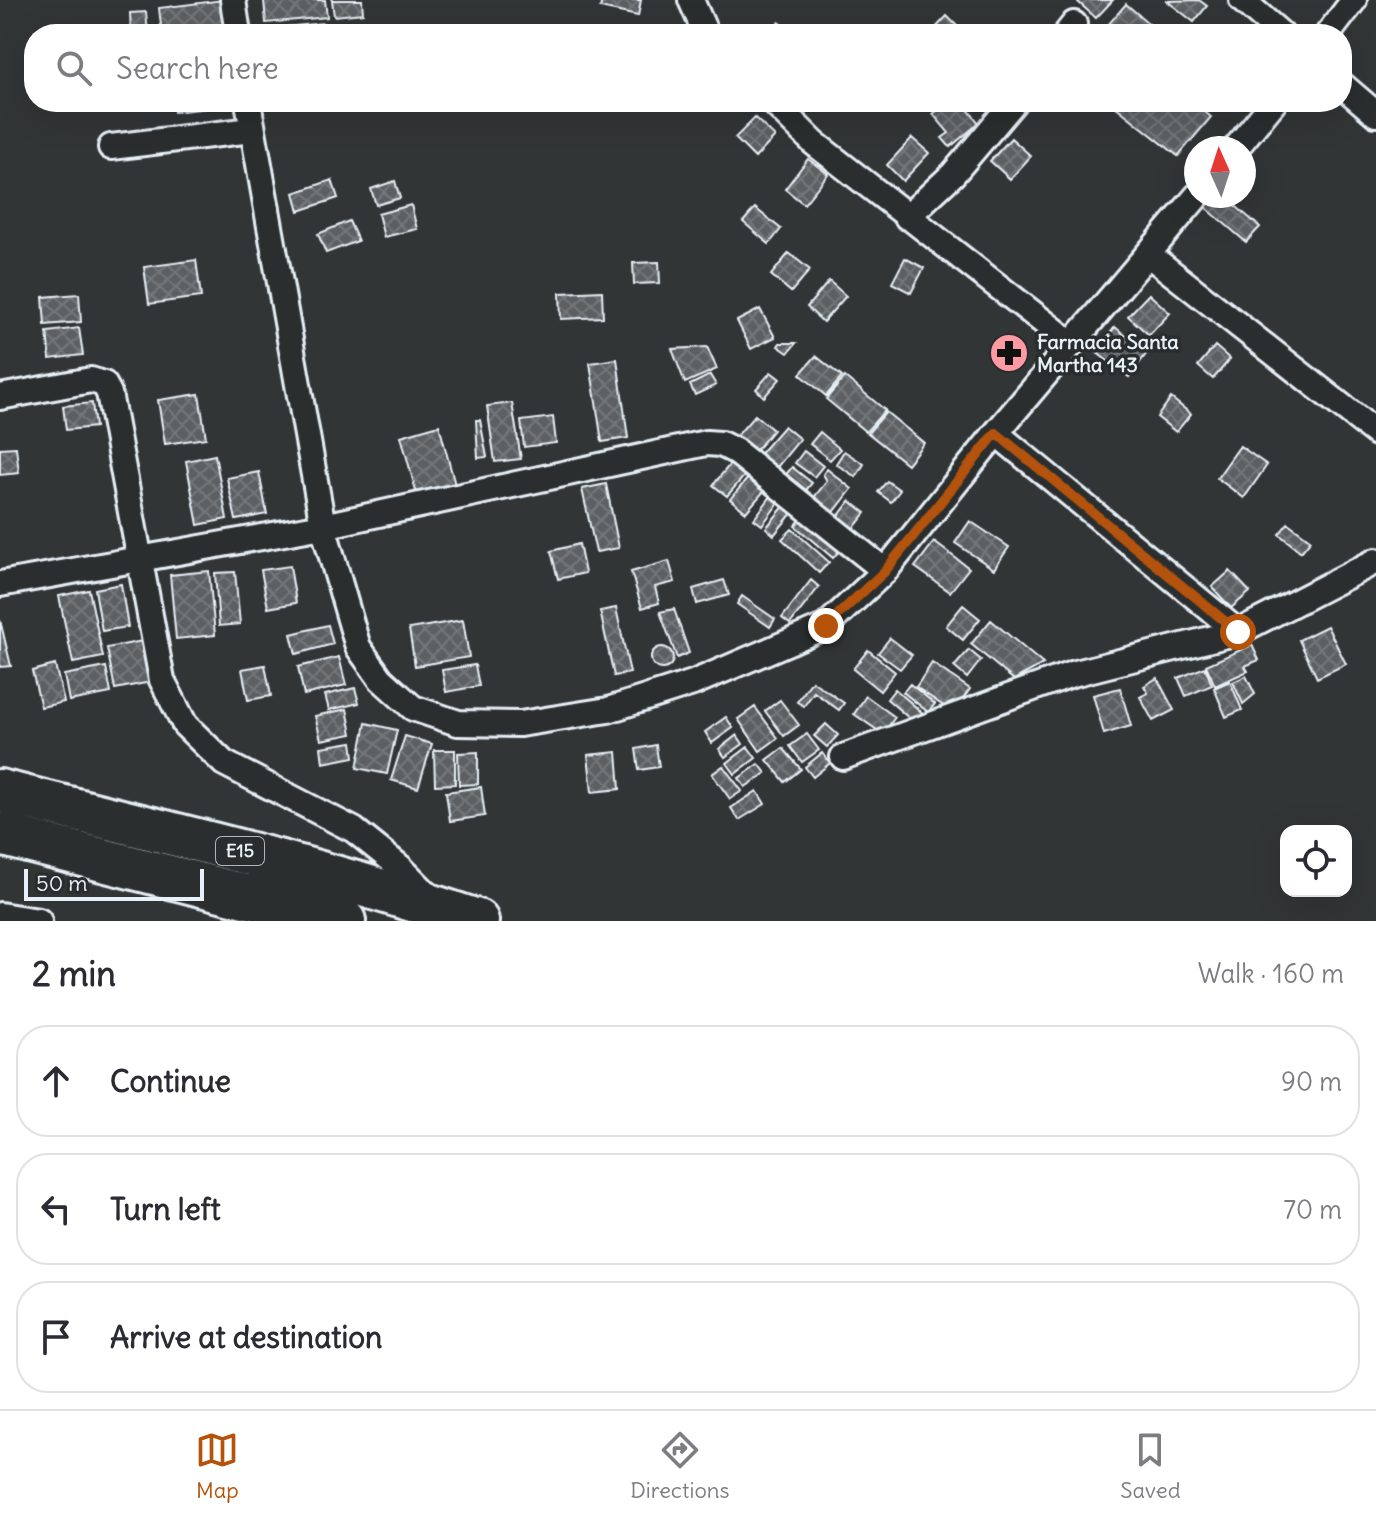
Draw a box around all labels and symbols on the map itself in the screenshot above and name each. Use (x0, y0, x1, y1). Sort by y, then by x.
north arrow (1184, 136, 1256, 208)
place label: Farmacia Santa Martha 143 (1037, 329, 1179, 377)
pharmacy icon: Farmacia Santa Martha 143 (988, 332, 1030, 374)
route end (808, 608, 844, 644)
route start (1220, 614, 1256, 650)
road number: E15 (216, 837, 264, 865)
scale bar (24, 865, 204, 901)

